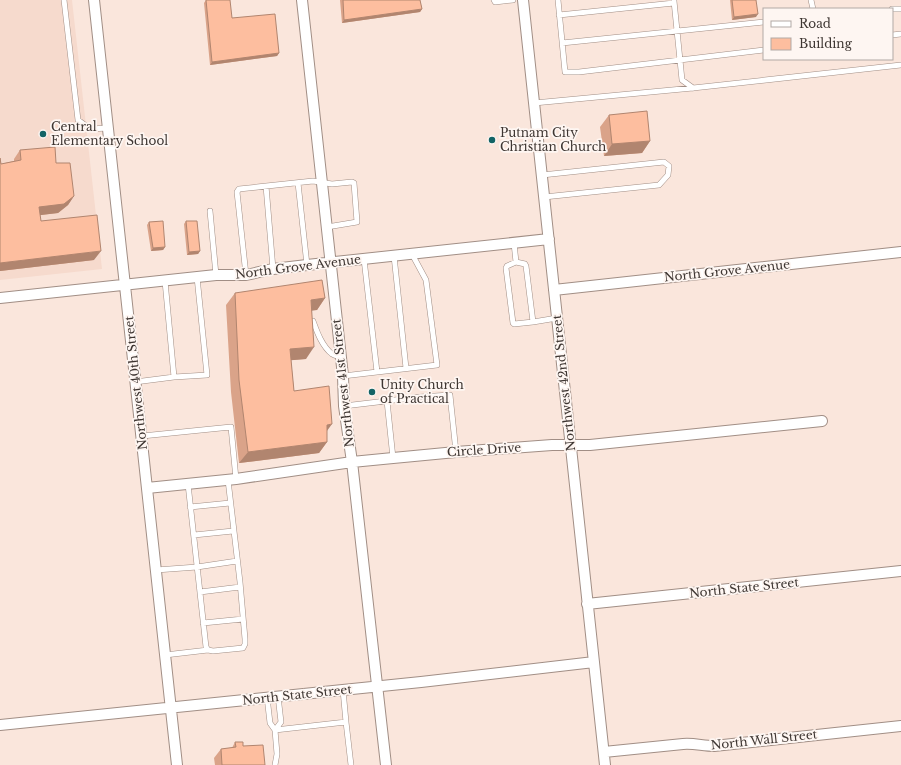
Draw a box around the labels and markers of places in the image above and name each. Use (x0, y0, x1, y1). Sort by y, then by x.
place label: Central Elementary School (51, 119, 168, 148)
place label: Putnam City Christian Church (500, 125, 606, 154)
marker: Central Elementary School (38, 129, 48, 139)
marker: Putnam City Christian Church (487, 135, 497, 145)
place label: Unity Church of Practical (380, 377, 464, 406)
marker: Unity Church of Practical (367, 387, 377, 397)

